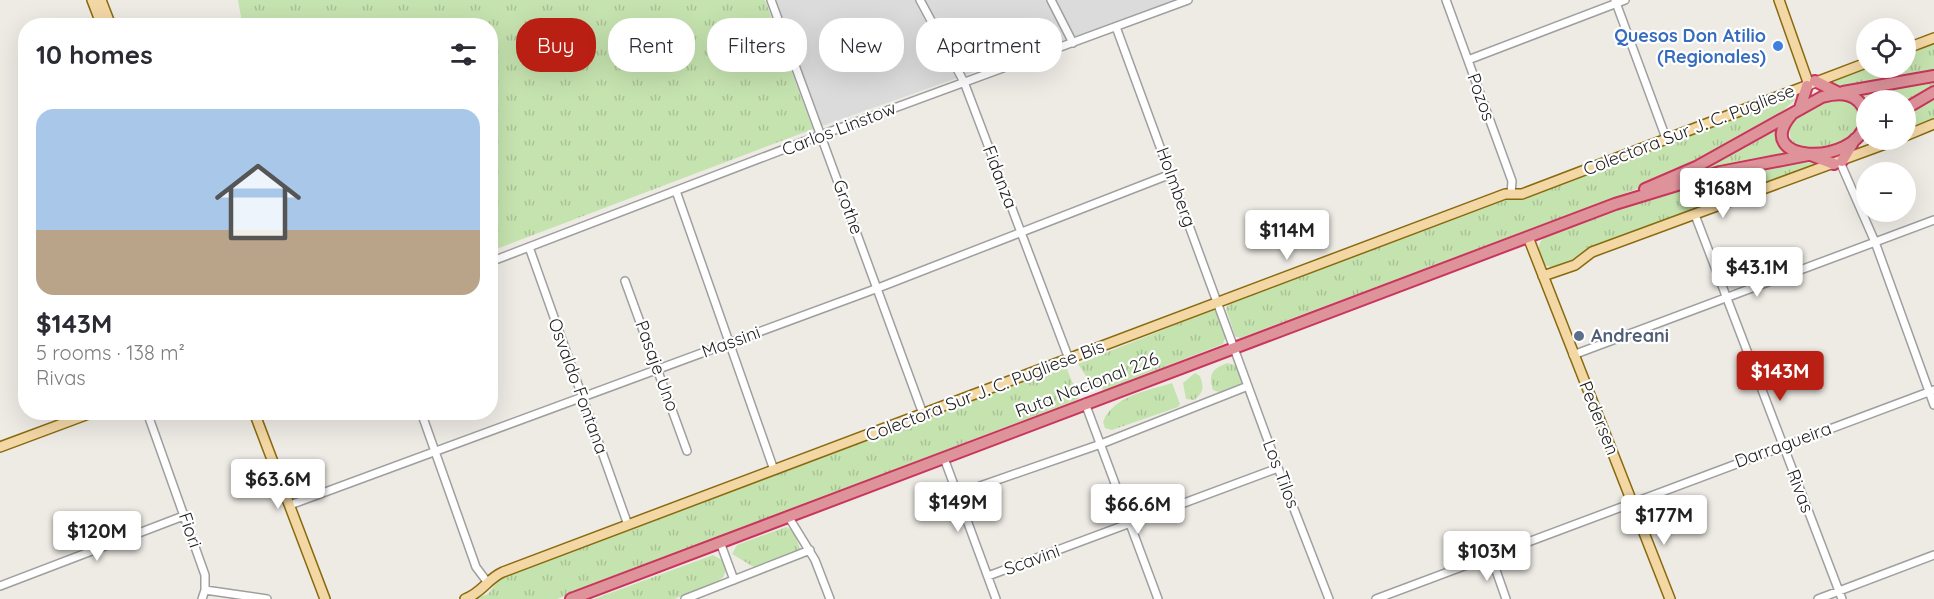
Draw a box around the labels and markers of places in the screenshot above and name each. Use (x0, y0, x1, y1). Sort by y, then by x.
place label: Quesos Don Atilio (Regionales) (1614, 24, 1766, 68)
marker: Quesos Don Atilio (Regionales) (1771, 39, 1785, 53)
pin: $168M (1681, 168, 1765, 219)
pin: $114M (1245, 210, 1329, 261)
pin: $43.1M (1708, 247, 1806, 298)
place label: Andreani (1591, 324, 1669, 347)
marker: Andreani (1572, 329, 1586, 343)
pin: $143M (1738, 351, 1822, 402)
pin: $63.6M (229, 459, 327, 510)
pin: $149M (916, 482, 1000, 533)
pin: $66.6M (1089, 484, 1187, 535)
pin: $177M (1622, 495, 1706, 546)
pin: $120M (55, 511, 139, 562)
pin: $103M (1445, 531, 1529, 582)

